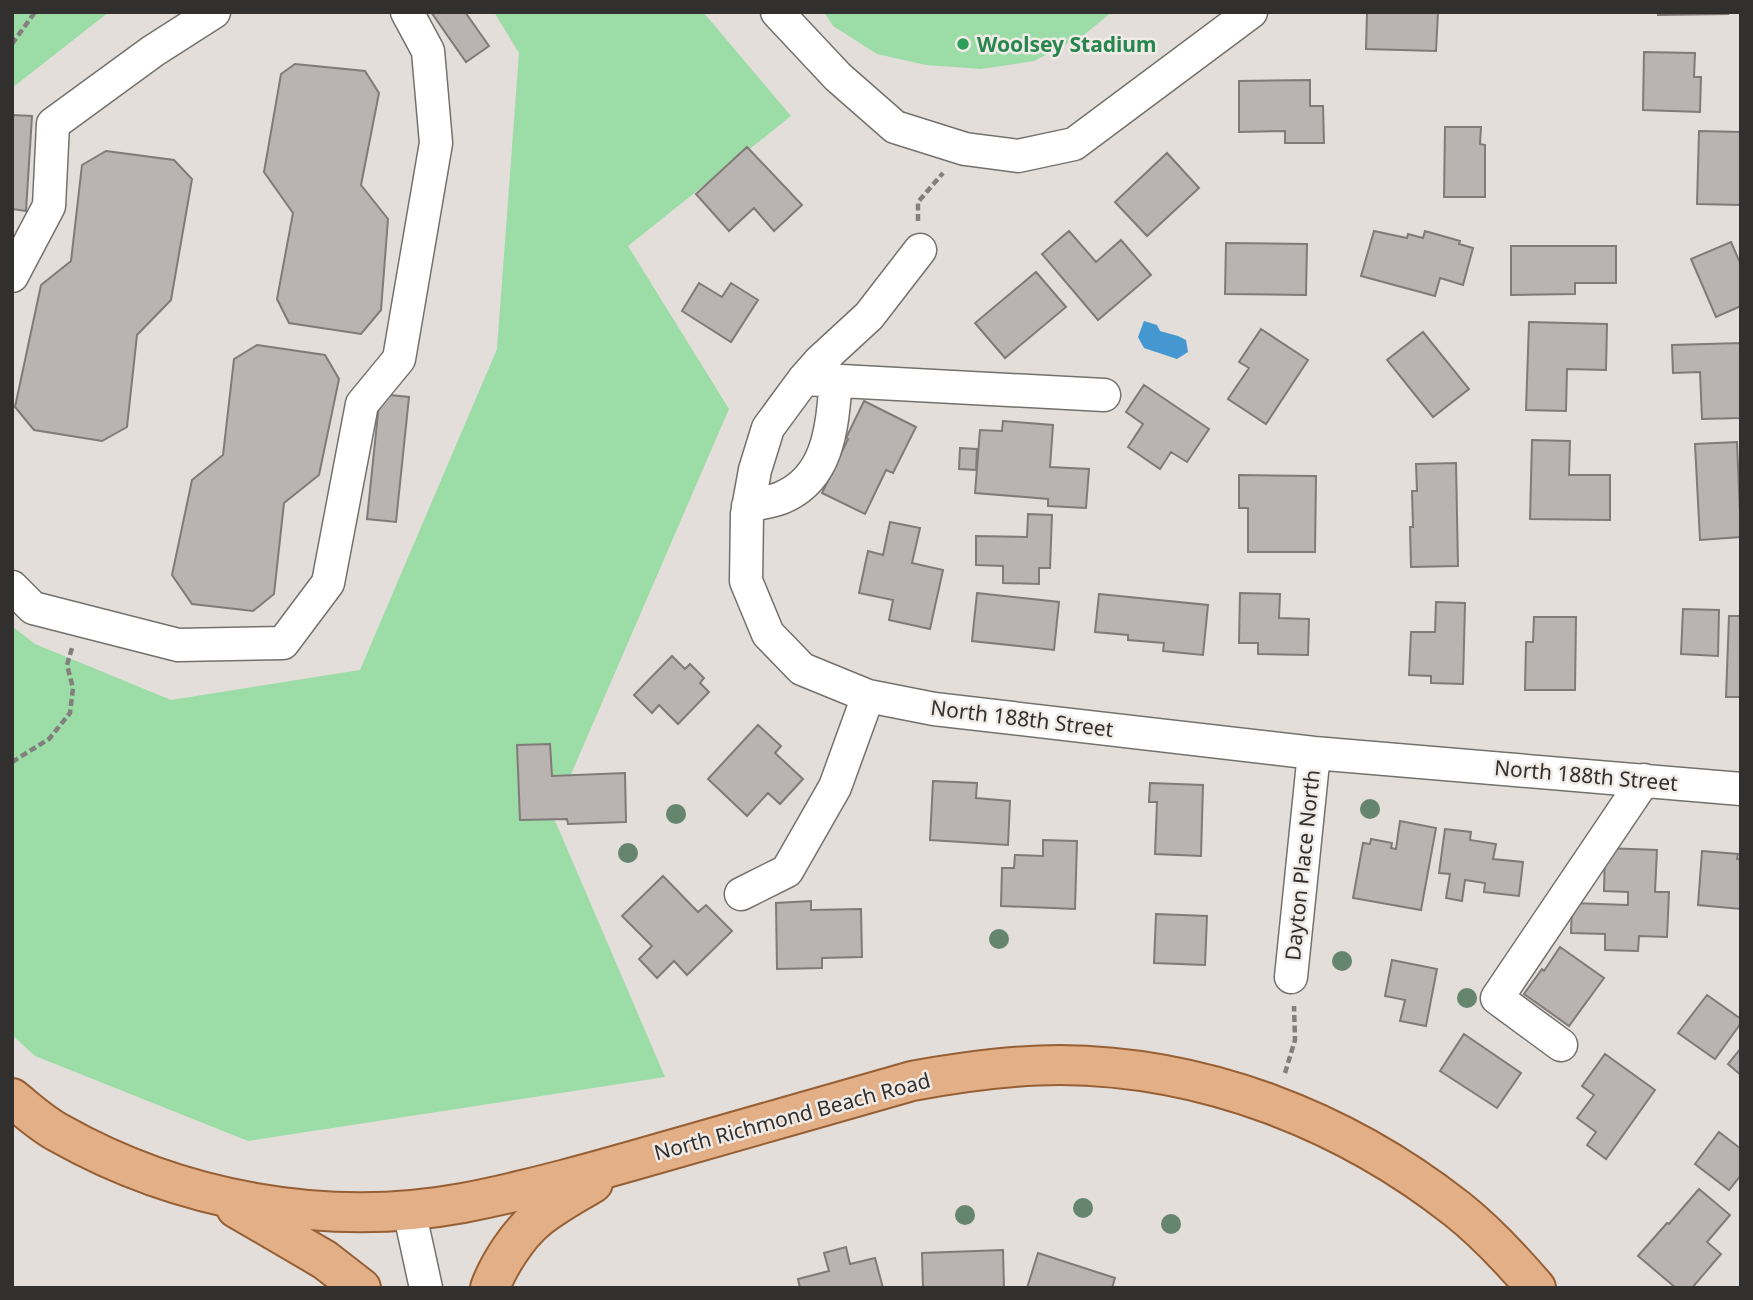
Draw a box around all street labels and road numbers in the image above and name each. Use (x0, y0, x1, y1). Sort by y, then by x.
street label: North 188th Street (929, 693, 1115, 743)
street label: North 188th Street (1493, 753, 1679, 797)
street label: Dayton Place North (1278, 768, 1326, 962)
street label: North Richmond Beach Road (651, 1066, 933, 1166)

